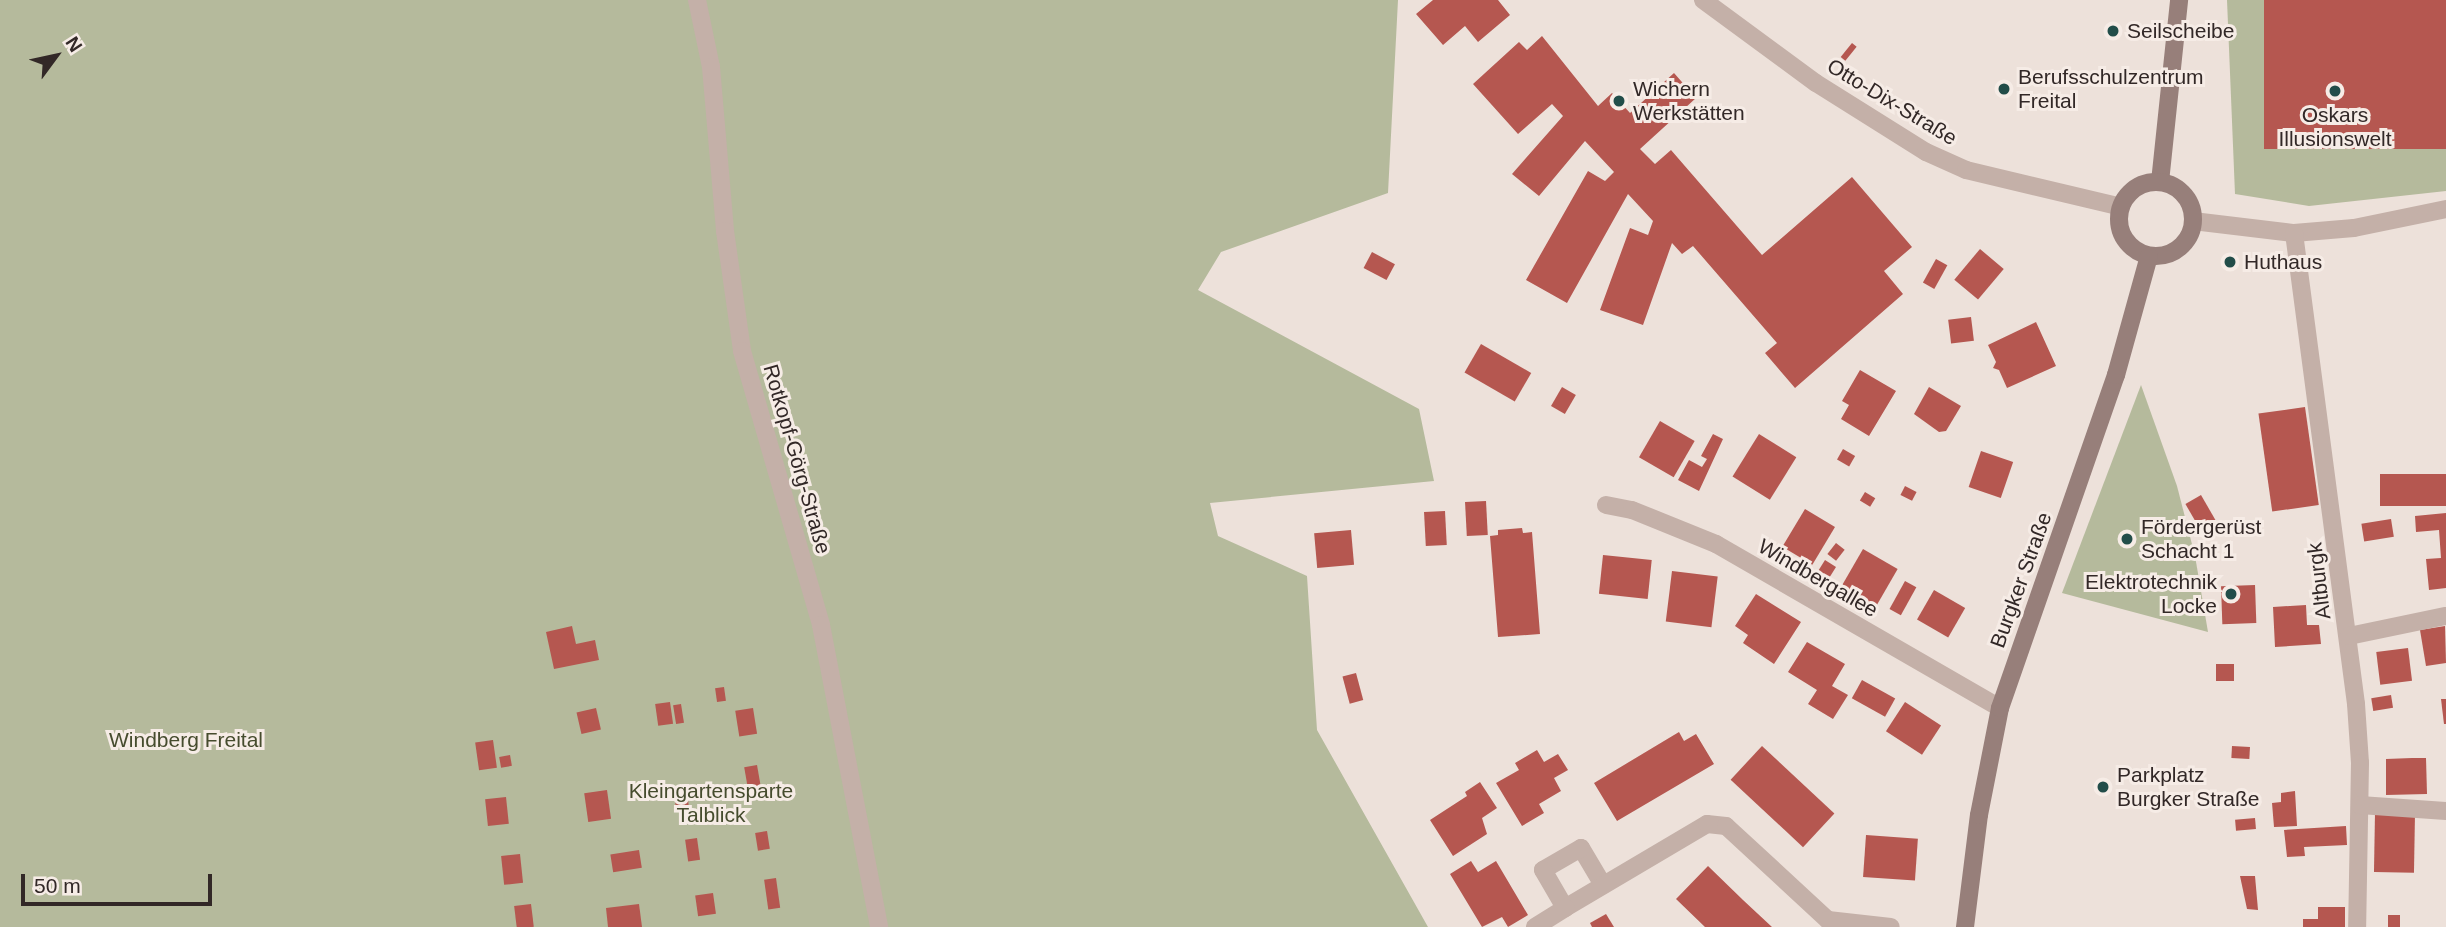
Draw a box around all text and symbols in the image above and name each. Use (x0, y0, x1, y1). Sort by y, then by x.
place label: Seilscheibe (2127, 18, 2234, 44)
north arrow (21, 21, 91, 91)
marker: Seilscheibe (2105, 23, 2121, 39)
text: N (61, 33, 87, 56)
street label: Otto-Dix-Straße (1822, 53, 1962, 151)
place label: Berufsschulzentrum Freital (2018, 64, 2204, 114)
place label: Wichern Werkstätten (1633, 76, 1745, 126)
marker: Berufsschulzentrum Freital (1996, 81, 2012, 97)
marker: Oskars Illusionswelt (2327, 83, 2343, 99)
marker: Wichern Werkstätten (1611, 93, 1627, 109)
place label: Oskars Illusionswelt (2278, 102, 2392, 152)
place label: Huthaus (2244, 249, 2322, 275)
marker: Huthaus (2222, 254, 2238, 270)
street label: Rotkopf-Görg-Straße (758, 361, 836, 557)
street label: Burgker Straße (1985, 509, 2057, 651)
place label: Fördergerüst Schacht 1 (2141, 514, 2261, 564)
marker: Fördergerüst Schacht 1 (2119, 531, 2135, 547)
street label: Windbergallee (1754, 534, 1882, 622)
street label: Altburgk (2302, 541, 2336, 621)
place label: Elektrotechnik Locke (2085, 569, 2217, 619)
marker: Elektrotechnik Locke (2223, 586, 2239, 602)
park label: Windberg Freital (109, 727, 263, 753)
place label: Parkplatz Burgker Straße (2117, 762, 2259, 812)
park label: Kleingartensparte Talblick (629, 778, 793, 828)
marker: Parkplatz Burgker Straße (2095, 779, 2111, 795)
scale bar (24, 860, 215, 904)
text: 50 m (34, 874, 81, 897)

